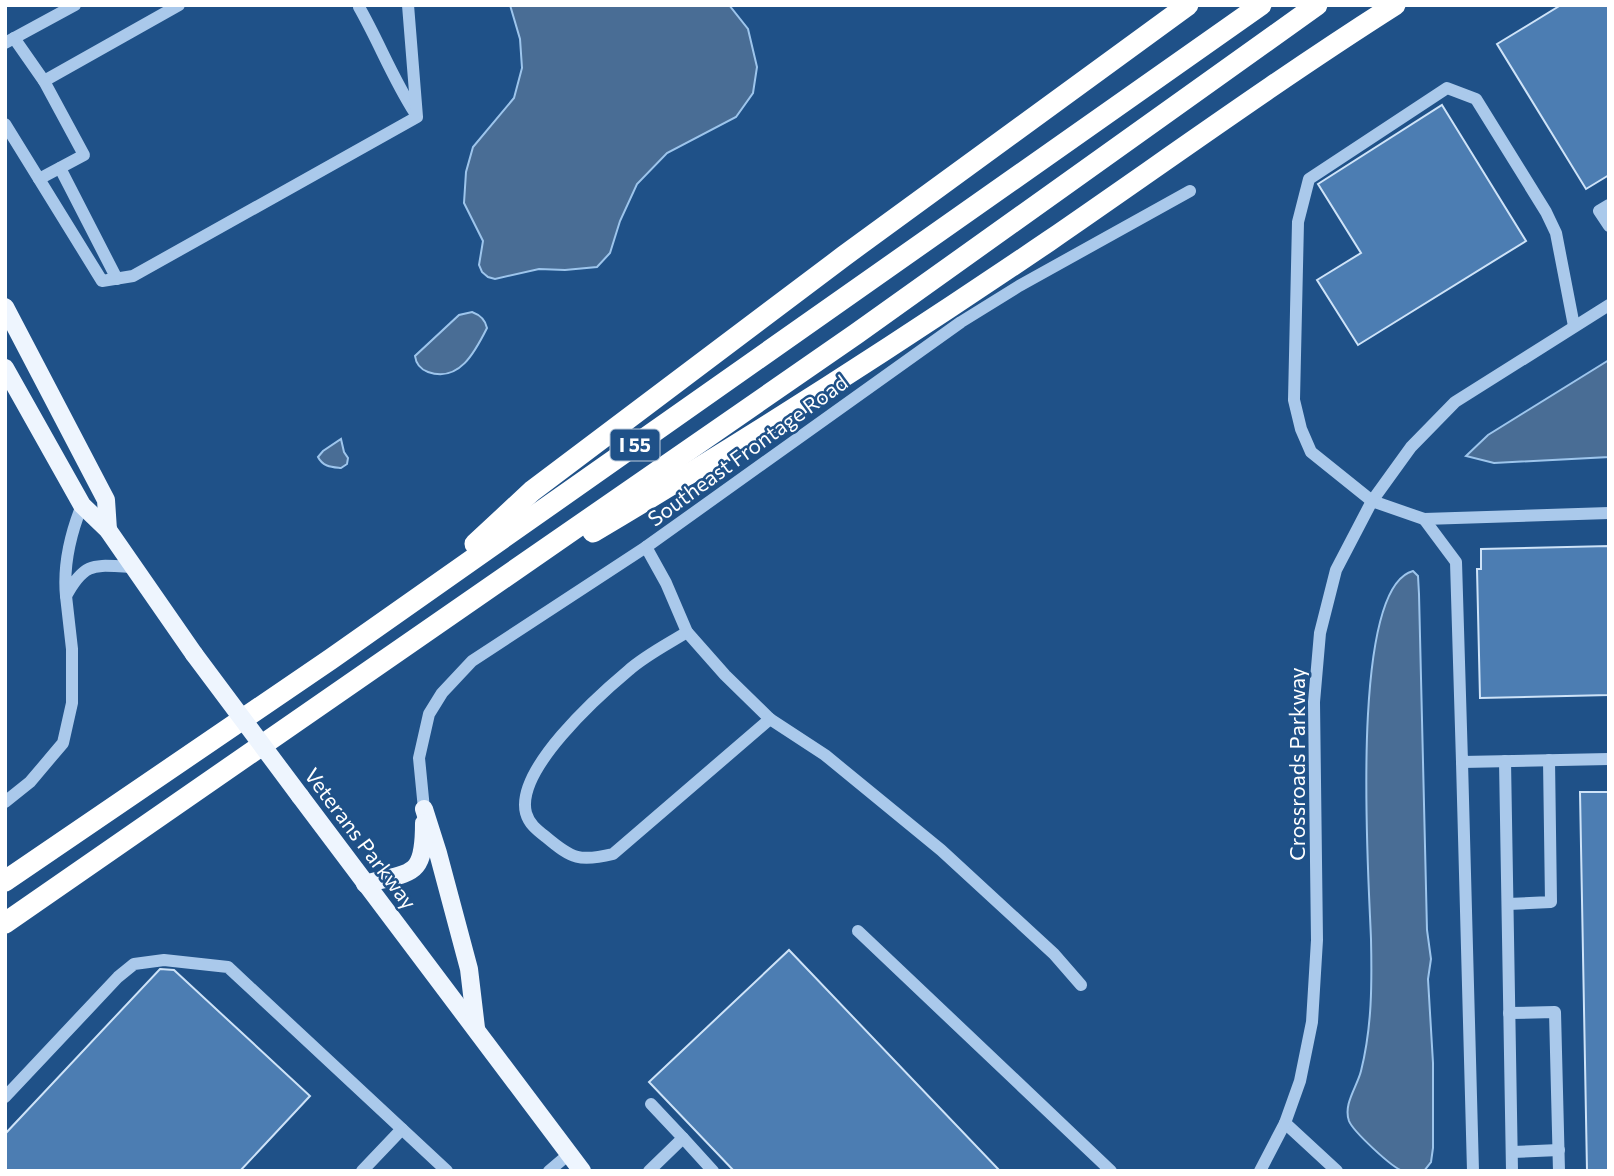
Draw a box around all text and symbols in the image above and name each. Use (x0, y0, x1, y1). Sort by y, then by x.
street label: Southeast Frontage Road (642, 369, 852, 531)
road number: I 55 (610, 430, 660, 460)
street label: Crossroads Parkway (1284, 667, 1309, 861)
street label: Veterans Parkway (300, 763, 423, 914)

